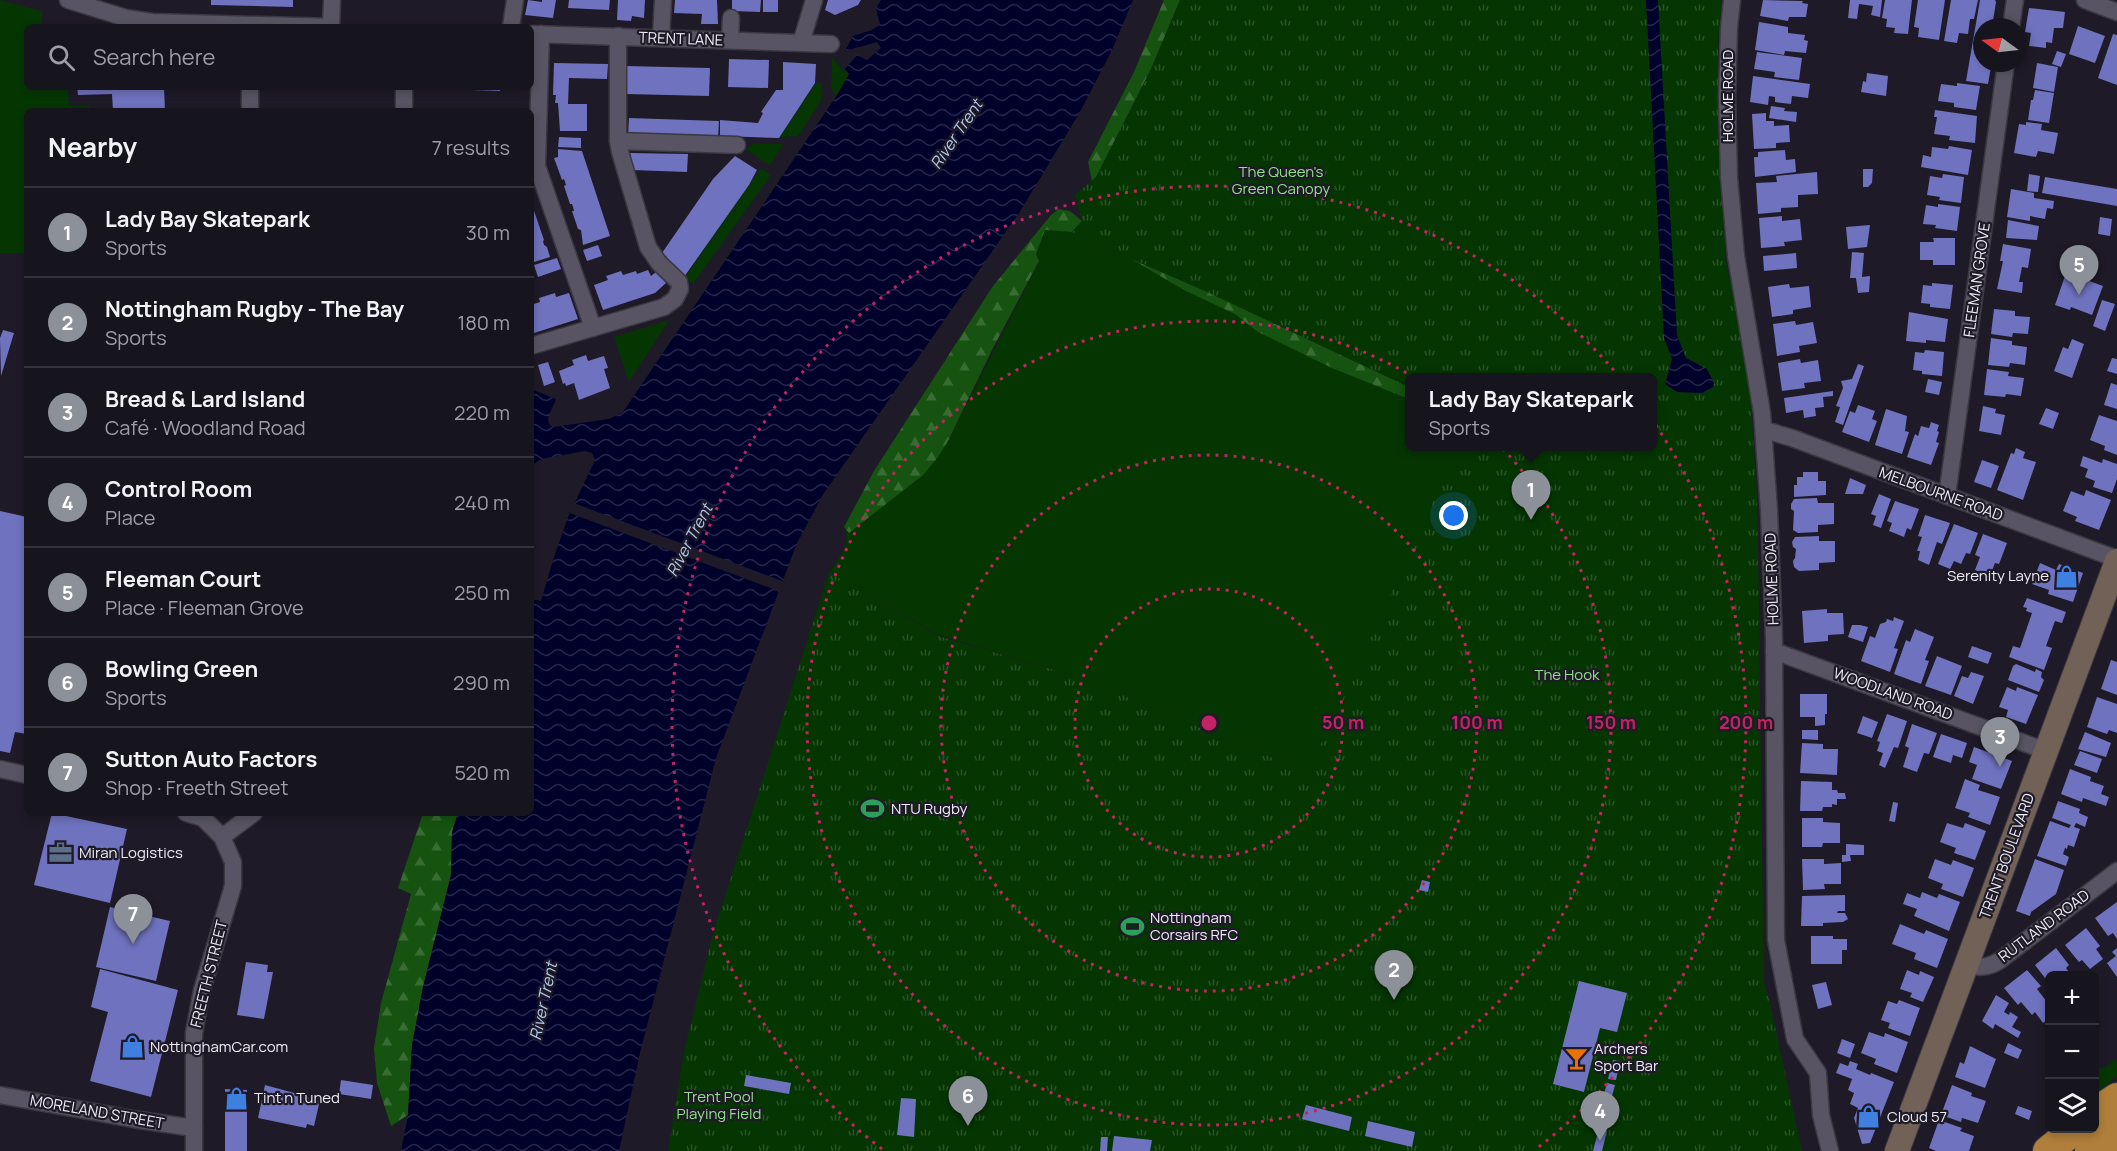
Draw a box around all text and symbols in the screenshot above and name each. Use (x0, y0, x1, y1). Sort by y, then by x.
north arrow (1973, 18, 2027, 72)
search box (24, 24, 534, 90)
street label: TRENT LANE (638, 27, 724, 50)
icon: search (45, 41, 78, 74)
text: Search here (93, 42, 215, 72)
street label: HOLME ROAD (1717, 50, 1738, 142)
water label: River Trent (925, 94, 988, 173)
text: Nearby (48, 129, 137, 165)
text: 7 results (432, 134, 510, 161)
park label: The Queen's Green Canopy (1232, 161, 1330, 199)
text: Lady Bay Skatepark (105, 204, 310, 234)
text: 1 (63, 219, 72, 246)
text: 30 m (466, 219, 510, 246)
street label: FLEEMAN GROVE (1958, 221, 1995, 339)
text: Sports (105, 234, 167, 261)
pin: 5 (2060, 246, 2098, 295)
text: Nottingham Rugby - The Bay (105, 294, 404, 324)
text: 2 (62, 309, 73, 336)
text: 180 m (457, 309, 510, 336)
text: Sports (105, 324, 167, 351)
popup (1405, 373, 1657, 451)
text: Bread & Lard Island (105, 384, 305, 414)
text: Lady Bay Skatepark (1429, 384, 1633, 414)
text: 3 (62, 399, 73, 426)
text: 220 m (454, 399, 510, 426)
text: Café · Woodland Road (105, 414, 306, 441)
text: Sports (1429, 414, 1490, 441)
street label: MELBOURNE ROAD (1876, 461, 2006, 526)
pin: 1 (1512, 470, 1550, 520)
text: Control Room (105, 474, 252, 504)
text: 4 (61, 489, 74, 516)
text: 240 m (454, 489, 510, 516)
water label: River Trent (661, 498, 718, 580)
your location (1439, 501, 1468, 530)
text: Place (105, 504, 155, 531)
street label: HOLME ROAD (1759, 532, 1784, 626)
shop icon: Serenity Layne (2054, 563, 2080, 589)
text: Fleeman Court (105, 564, 261, 594)
place label: Serenity Layne (1947, 565, 2049, 586)
text: 5 (62, 579, 73, 606)
text: 250 m (454, 579, 510, 606)
text: Place · Fleeman Grove (105, 594, 304, 621)
text: Bowling Green (105, 654, 258, 684)
street label: WOODLAND ROAD (1831, 662, 1956, 725)
park label: The Hook (1534, 664, 1600, 685)
text: 6 (61, 669, 74, 696)
text: 290 m (453, 669, 510, 696)
text: Sports (105, 684, 167, 711)
text: 50 m (1322, 710, 1364, 734)
text: 100 m (1451, 710, 1503, 734)
text: 150 m (1586, 710, 1636, 734)
text: 200 m (1719, 710, 1773, 734)
centre of rings (1199, 713, 1219, 733)
pin: 3 (1980, 718, 2020, 767)
text: Sutton Auto Factors (105, 744, 317, 774)
text: 7 (62, 759, 73, 786)
text: 520 m (454, 759, 510, 786)
text: Shop · Freeth Street (105, 774, 289, 801)
street label: TRENT BOULEVARD (1974, 790, 2039, 922)
sports icon: NTU Rugby (860, 796, 886, 822)
place label: NTU Rugby (891, 798, 967, 819)
office icon: Miran Logistics (48, 840, 74, 866)
place label: Miran Logistics (79, 842, 183, 863)
street label: RUTLAND ROAD (1994, 884, 2094, 967)
pin: 7 (114, 894, 152, 944)
place label: Nottingham Corsairs RFC (1150, 907, 1238, 945)
sports icon: Nottingham Corsairs RFC (1119, 914, 1145, 940)
street label: FREETH STREET (185, 918, 232, 1030)
pin: 2 (1374, 950, 1414, 1000)
water label: River Trent (524, 958, 562, 1042)
map controls (2045, 971, 2099, 1133)
button: + (2045, 971, 2099, 1025)
button: − (2045, 1025, 2099, 1079)
shop icon: NottinghamCar.com (119, 1034, 145, 1060)
place label: NottinghamCar.com (150, 1036, 288, 1057)
place label: Archers Sport Bar (1594, 1038, 1659, 1076)
bar icon: Archers Sport Bar (1563, 1045, 1589, 1071)
pin: 6 (948, 1076, 988, 1126)
button: layers (2045, 1079, 2099, 1133)
shop icon: Tint n Tuned (223, 1085, 249, 1111)
park label: Trent Pool Playing Field (677, 1086, 761, 1124)
place label: Tint n Tuned (254, 1087, 340, 1108)
street label: MORELAND STREET (28, 1089, 166, 1134)
pin: 4 (1580, 1092, 1620, 1141)
shop icon: Cloud 57 (1856, 1104, 1882, 1130)
place label: Cloud 57 (1887, 1106, 1947, 1127)

